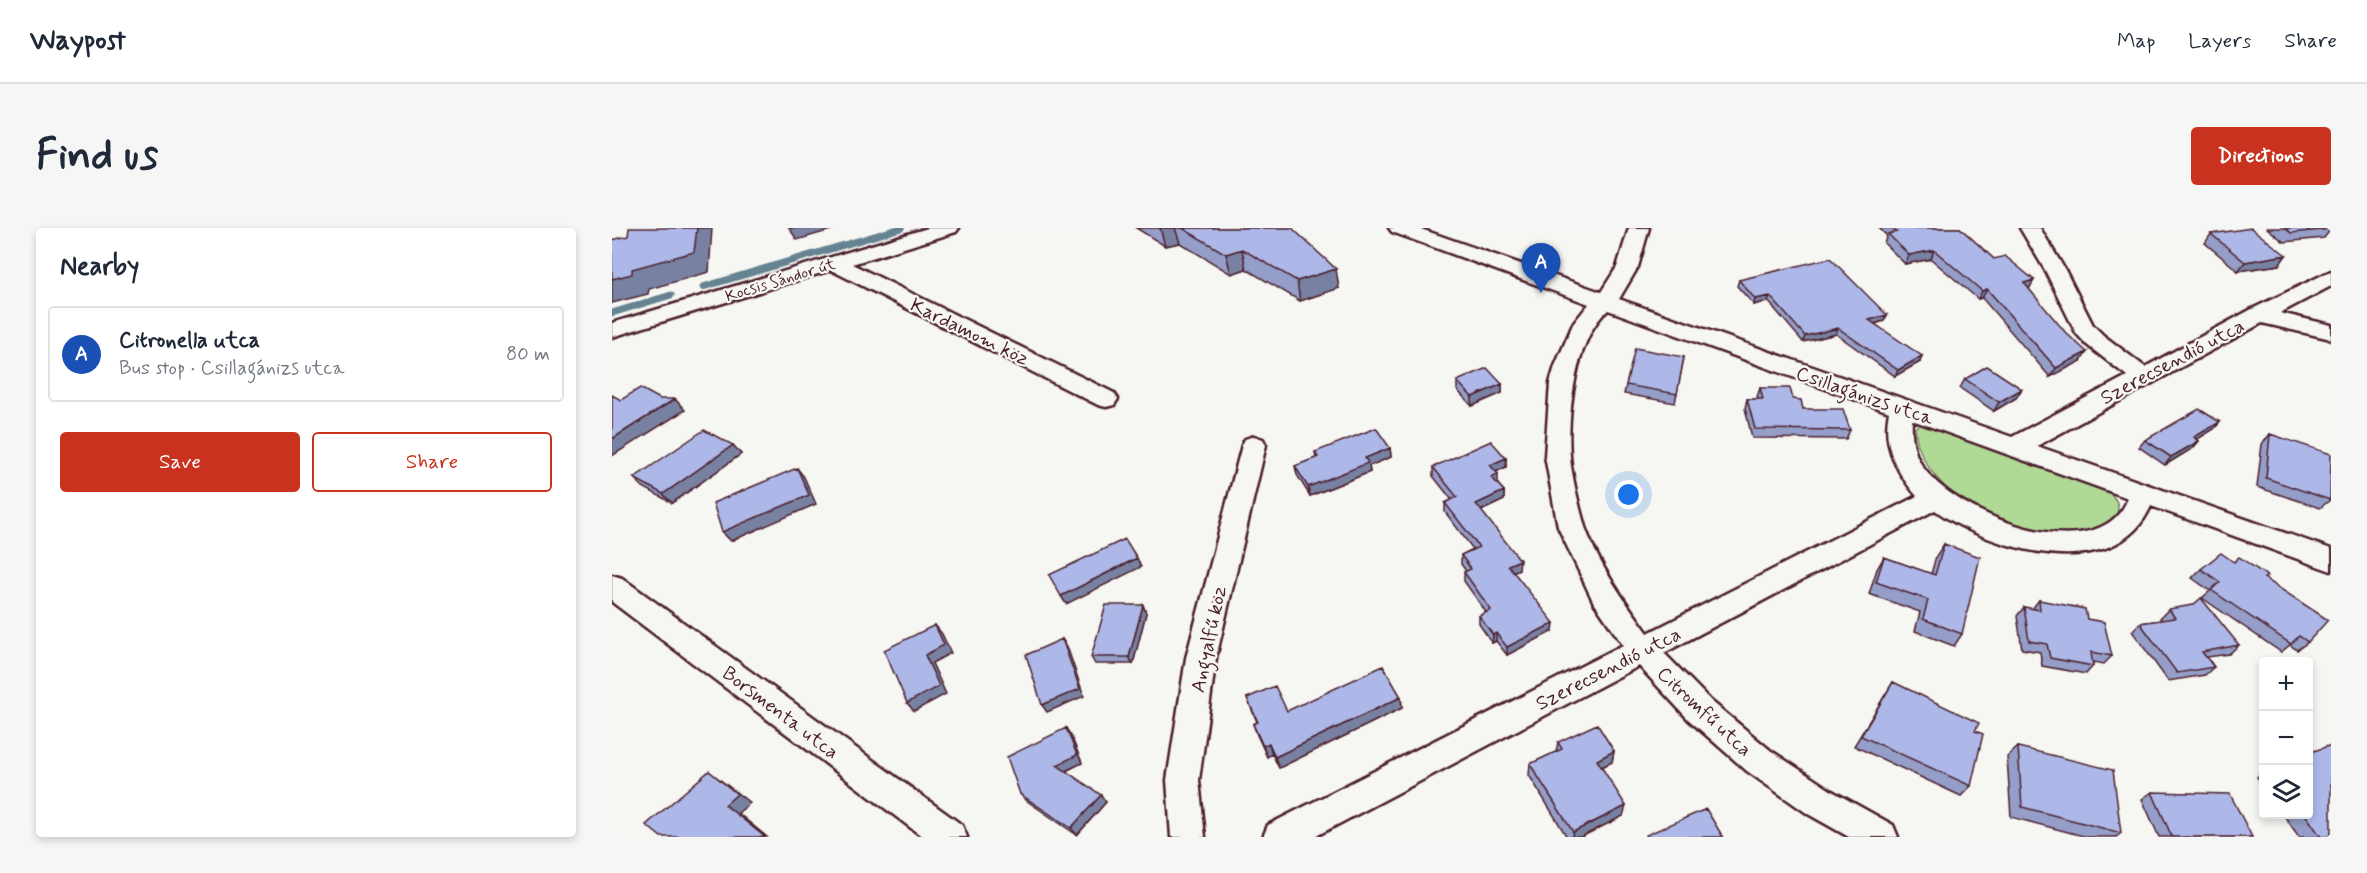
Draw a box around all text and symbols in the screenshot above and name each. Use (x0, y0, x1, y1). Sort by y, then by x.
text: Waypost (30, 23, 126, 60)
text: Map (2117, 27, 2155, 55)
text: Layers (2188, 27, 2251, 55)
text: Share (2284, 27, 2337, 55)
button: Directions (2191, 127, 2331, 185)
text: Find us (36, 129, 158, 184)
pin: A (1522, 244, 1560, 293)
text: Nearby (60, 250, 139, 284)
street label: Kocsis Sándor út (723, 254, 839, 307)
street label: Kardamom köz (905, 292, 1033, 373)
street label: Szerecsendió utca (2096, 313, 2249, 412)
text: Citronella utca (119, 327, 260, 355)
text: A (75, 341, 88, 368)
text: 80 m (506, 341, 550, 368)
text: Bus stop · Csillagánizs utca (119, 355, 344, 382)
street label: Csillagánizs utca (1791, 360, 1938, 435)
button: Save (60, 432, 300, 492)
button: Share (312, 432, 552, 492)
your location (1614, 480, 1643, 509)
street label: Angyalfű köz (1185, 583, 1236, 695)
street label: Szerecsendió utca (1531, 621, 1686, 718)
map controls (2259, 657, 2313, 819)
button: + (2259, 657, 2313, 711)
street label: Borsmenta utca (716, 660, 844, 766)
street label: Citromfű utca (1651, 661, 1757, 763)
button: − (2259, 711, 2313, 765)
button: layers (2259, 765, 2313, 819)

